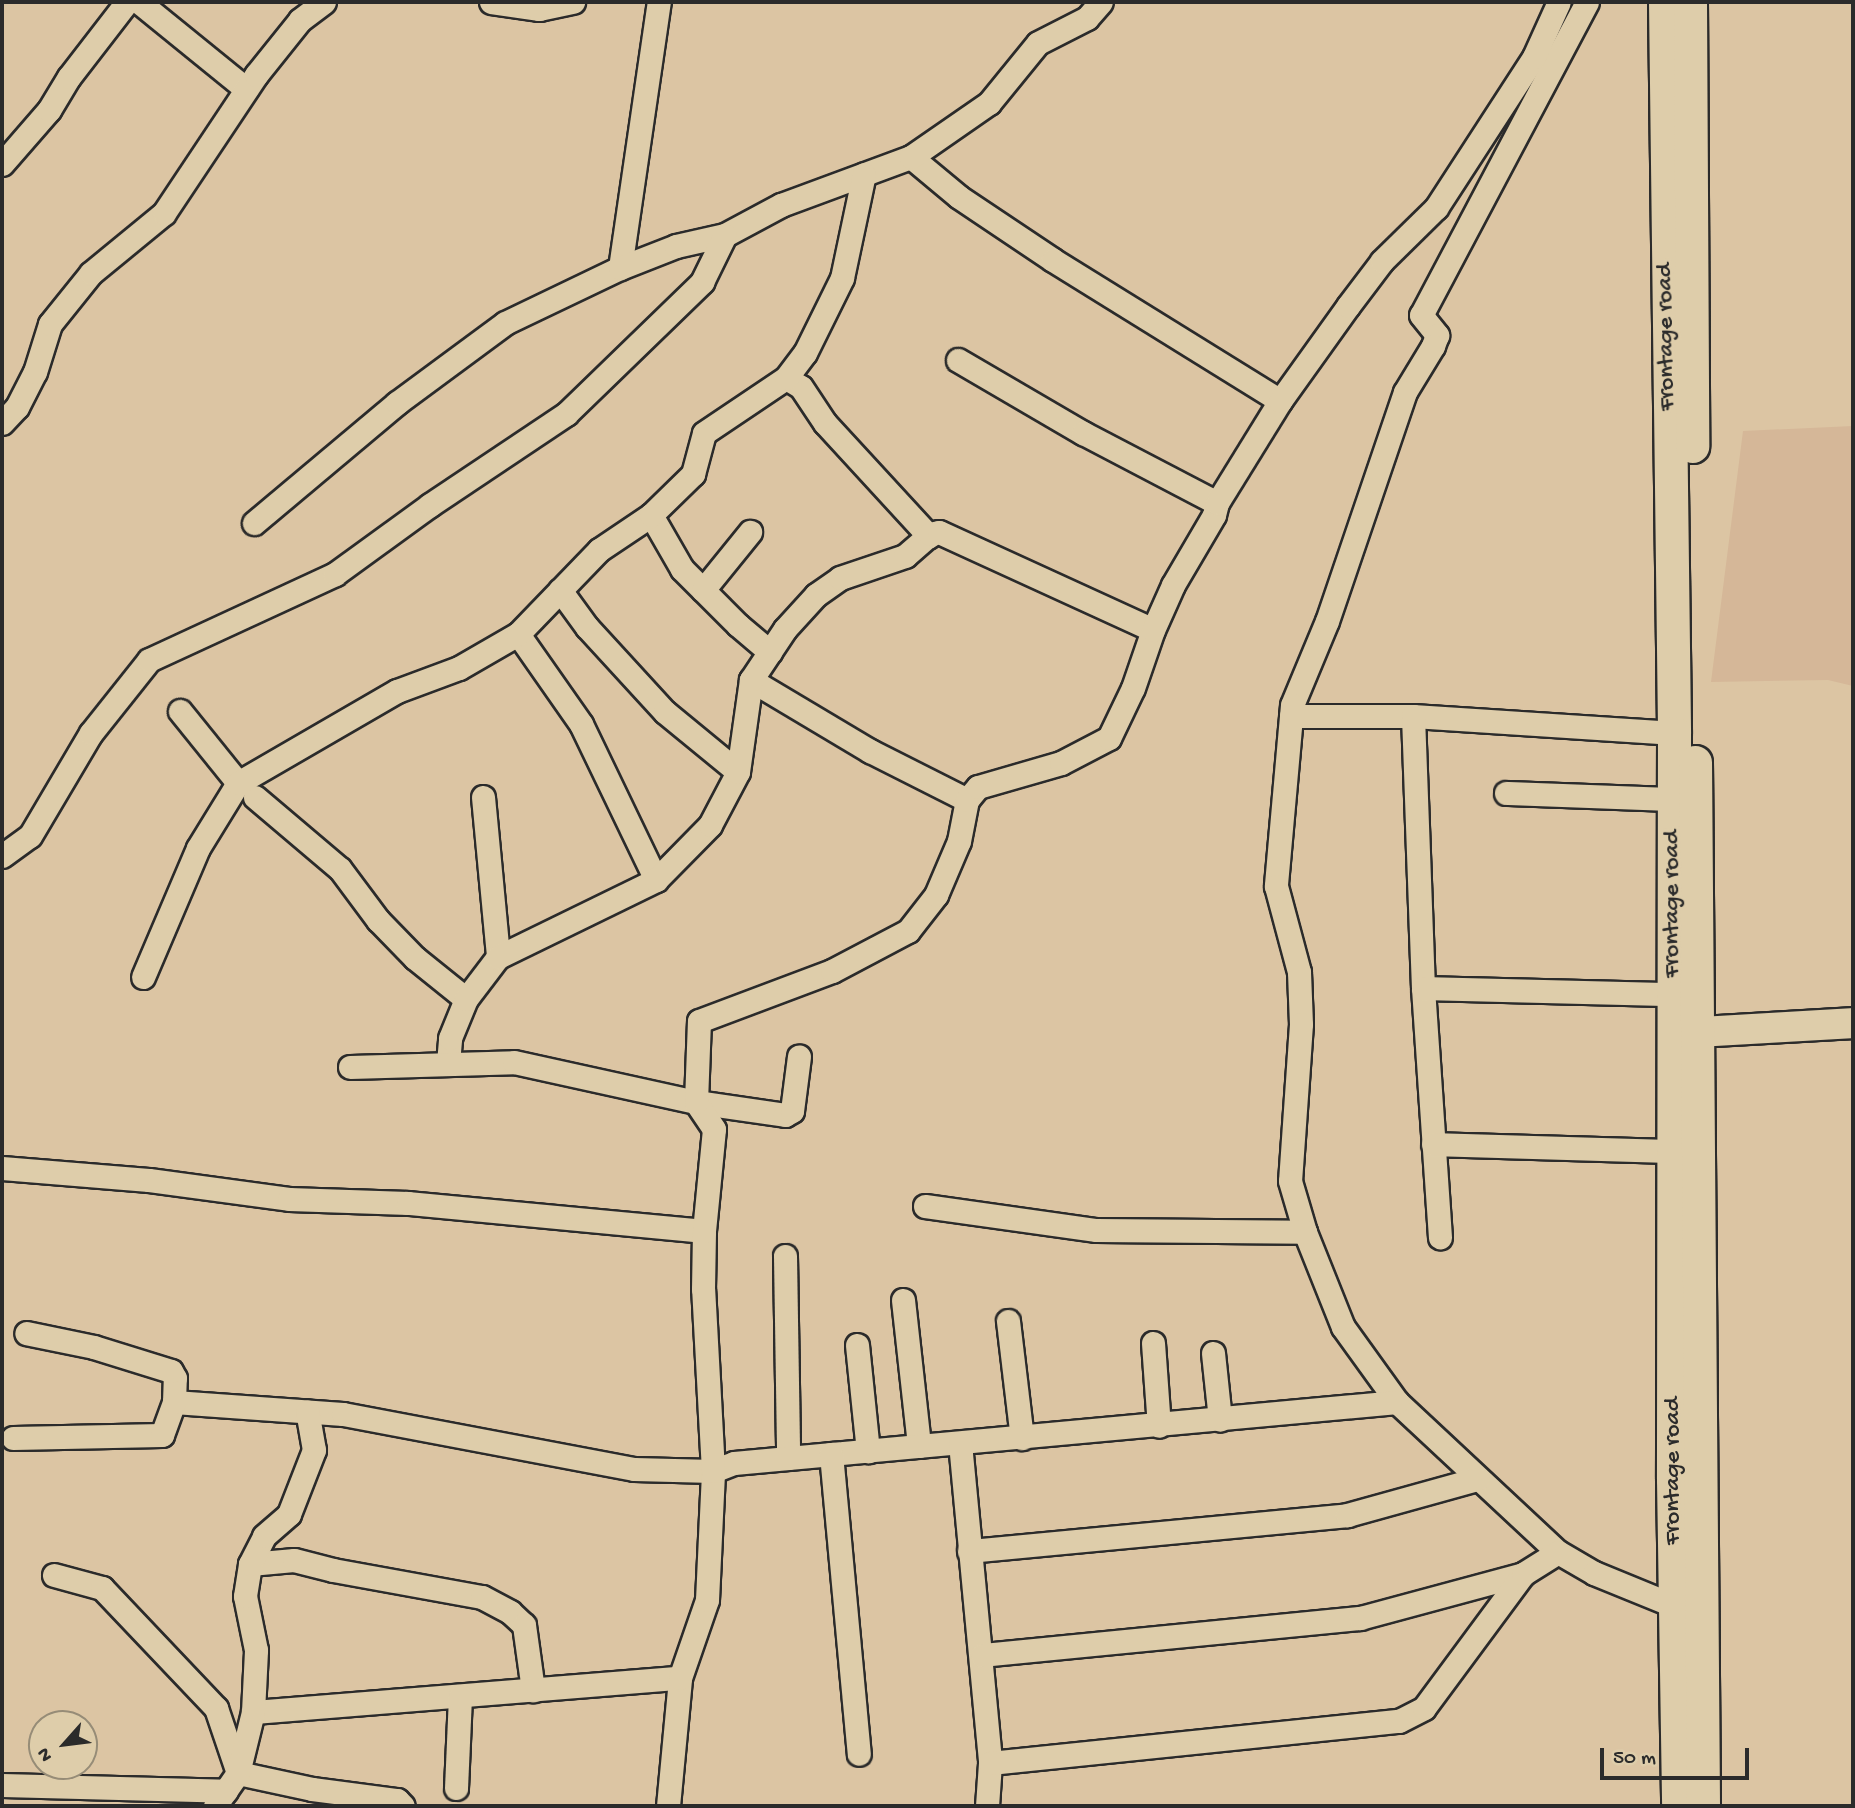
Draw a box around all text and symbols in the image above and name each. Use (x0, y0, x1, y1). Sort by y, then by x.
street label: Frontage road (1651, 263, 1683, 411)
street label: Frontage road (1659, 830, 1687, 978)
street label: Frontage road (1660, 1397, 1688, 1545)
north arrow (28, 1710, 98, 1780)
scale bar (1603, 1734, 1752, 1778)
text: N (33, 1743, 59, 1765)
text: 50 m (1613, 1747, 1656, 1772)

